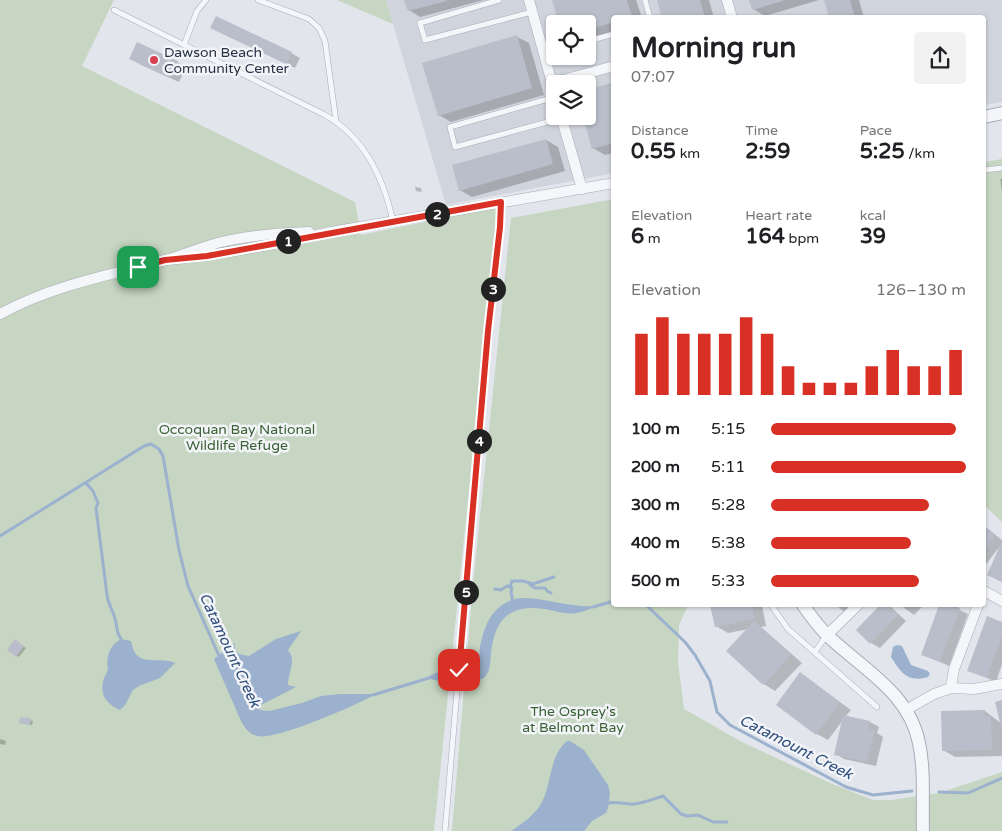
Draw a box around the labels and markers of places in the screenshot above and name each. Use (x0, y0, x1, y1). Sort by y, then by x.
place label: Dawson Beach Community Center (164, 44, 290, 77)
marker: Dawson Beach Community Center (148, 54, 160, 66)
pin: 2 (424, 202, 450, 226)
pin: 1 (276, 228, 300, 254)
pin (117, 246, 159, 288)
pin: 3 (480, 276, 506, 302)
pin: 4 (466, 428, 492, 454)
pin: 5 (454, 580, 478, 604)
pin (438, 649, 480, 691)

